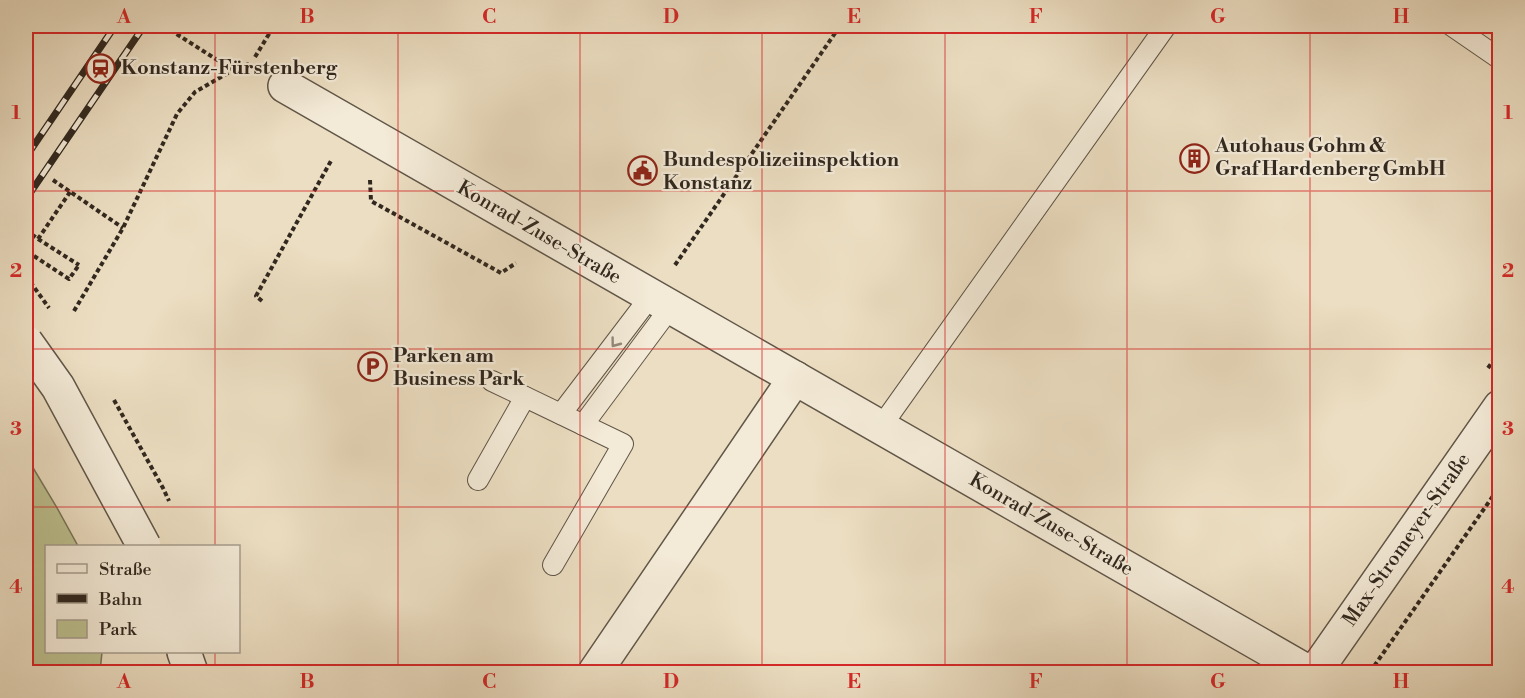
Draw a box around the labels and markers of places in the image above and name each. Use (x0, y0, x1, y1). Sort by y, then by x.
station icon: Konstanz-Fürstenberg (84, 52, 116, 84)
place label: Konstanz-Fürstenberg (121, 56, 338, 81)
place label: Autohaus Gohm & Graf Hardenberg GmbH (1214, 134, 1446, 182)
building icon: Autohaus Gohm & Graf Hardenberg GmbH (1178, 142, 1210, 174)
place label: Bundespolizeiinspektion Konstanz (663, 148, 900, 196)
public building icon: Bundespolizeiinspektion Konstanz (626, 155, 658, 187)
place label: Parken am Business Park (393, 344, 525, 392)
parking icon: Parken am Business Park (356, 351, 388, 383)

